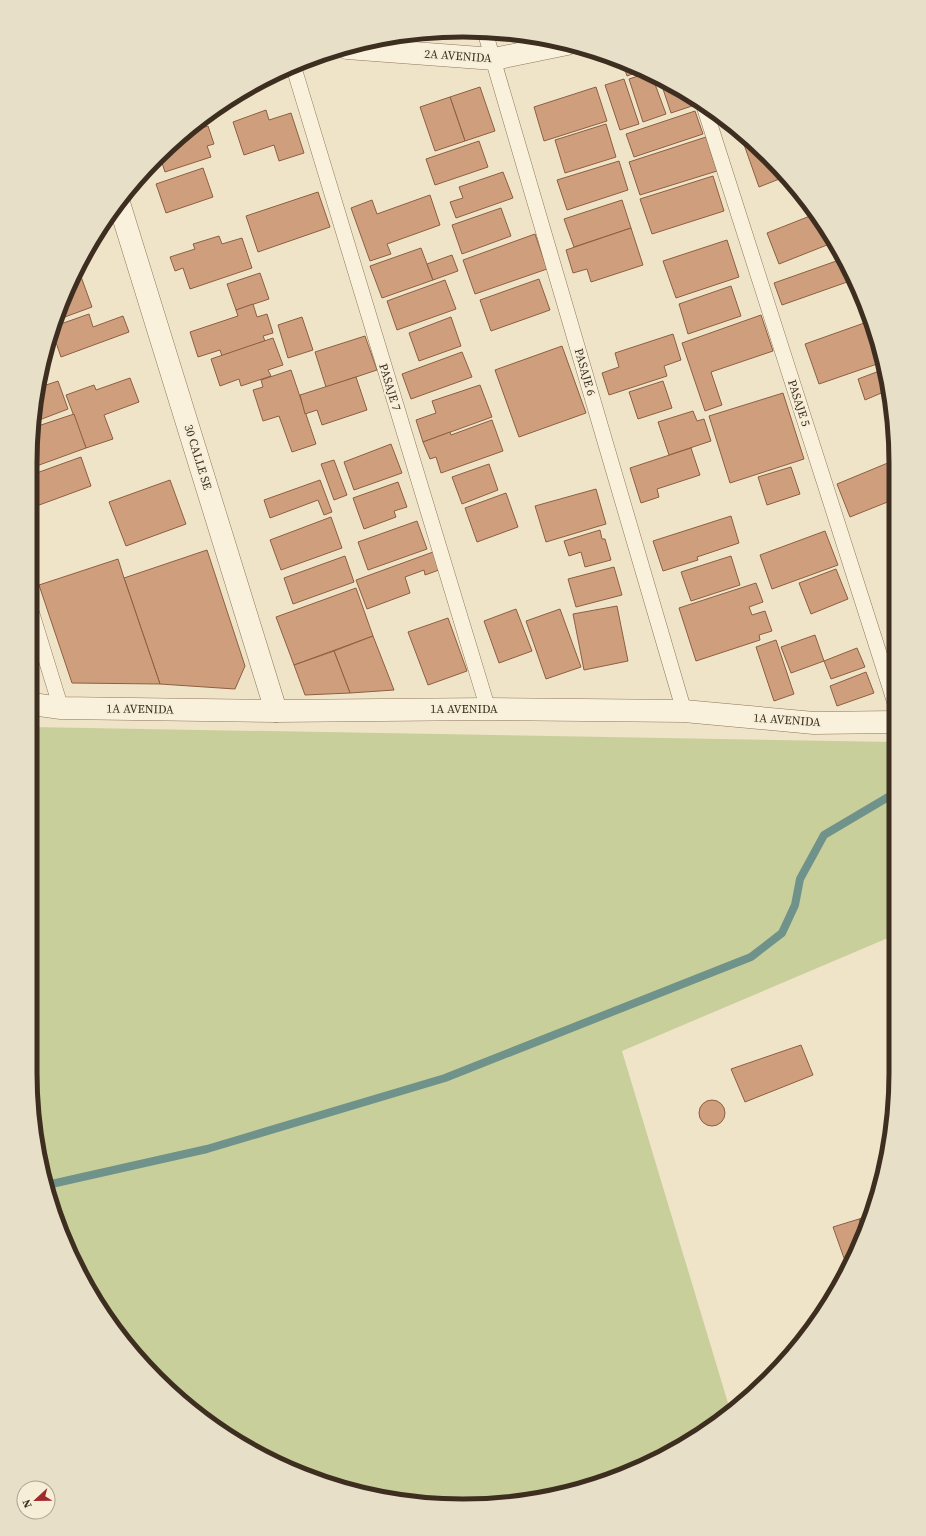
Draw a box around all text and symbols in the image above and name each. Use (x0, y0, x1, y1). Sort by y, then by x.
street label: 2A AVENIDA (424, 46, 492, 66)
street label: PASAJE 6 (571, 346, 599, 398)
street label: PASAJE 7 (375, 361, 405, 413)
street label: PASAJE 5 (784, 377, 814, 429)
street label: 30 CALLE SE (181, 422, 215, 492)
street label: 1A AVENIDA (106, 700, 174, 718)
street label: 1A AVENIDA (430, 701, 498, 717)
street label: 1A AVENIDA (753, 710, 821, 730)
north arrow (16, 1480, 56, 1520)
text: N (19, 1497, 36, 1510)

